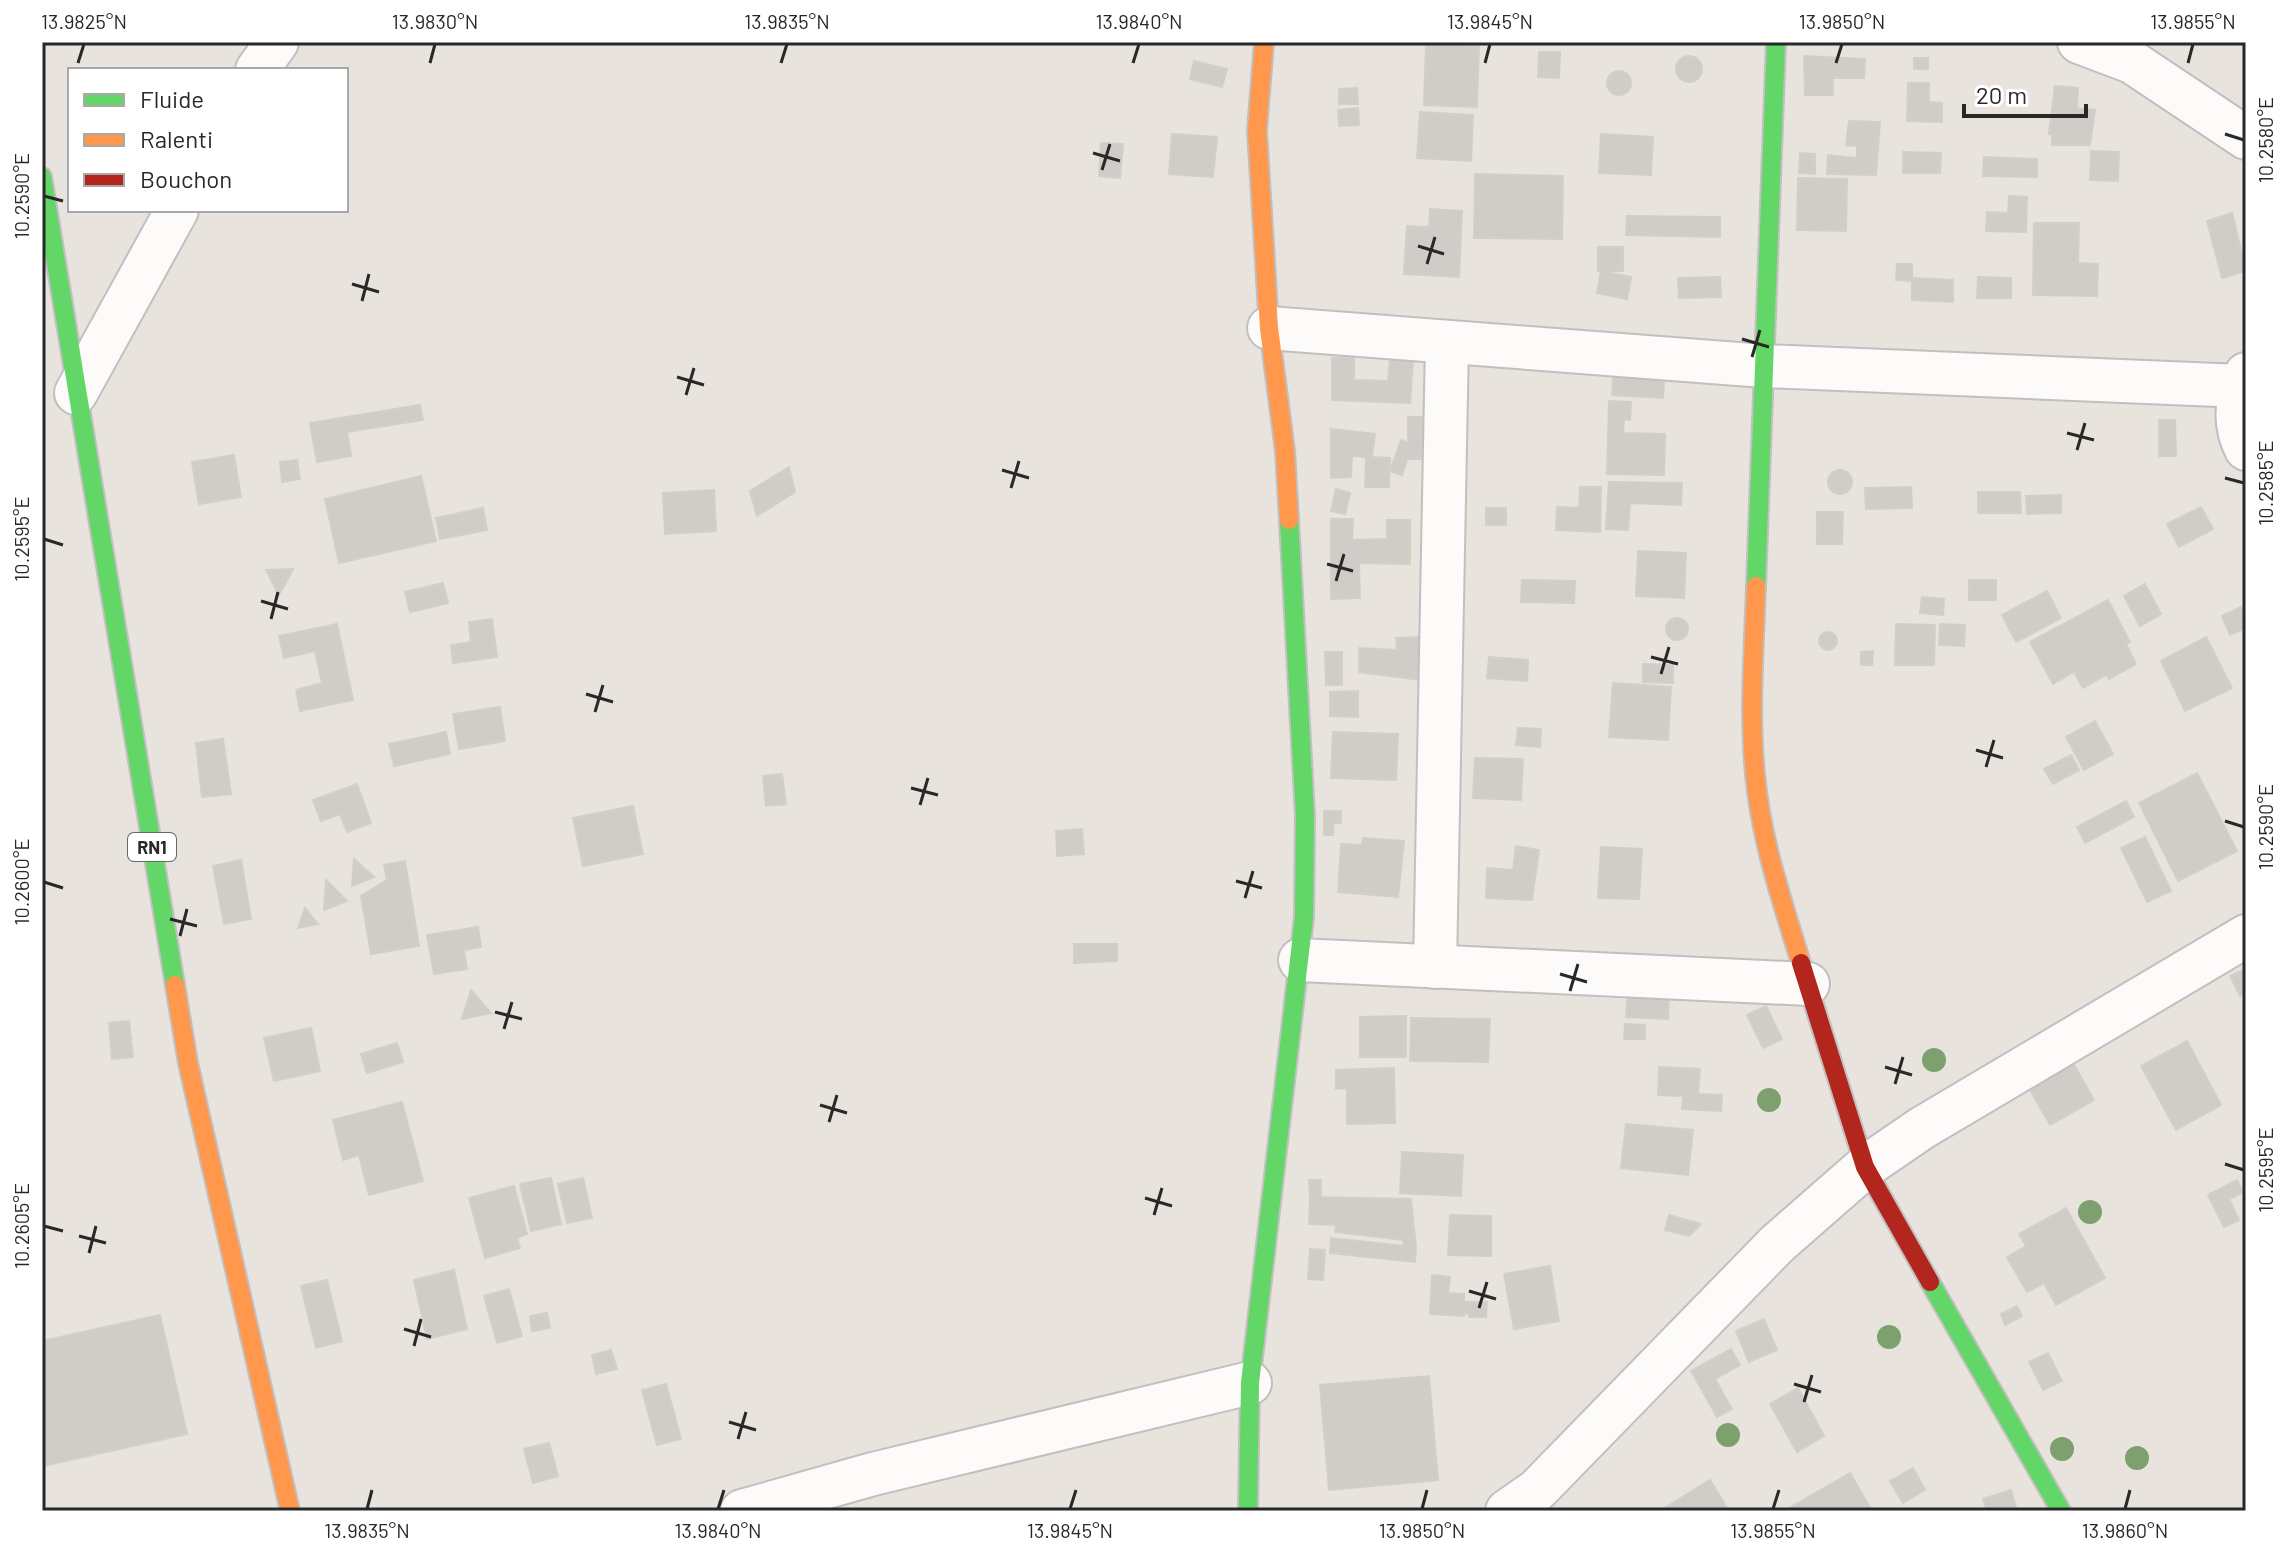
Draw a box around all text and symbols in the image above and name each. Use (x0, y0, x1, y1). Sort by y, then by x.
text: 13.9825°N (41, 9, 127, 33)
text: 13.9830°N (392, 9, 478, 33)
text: 13.9835°N (744, 9, 830, 33)
text: 13.9840°N (1095, 9, 1183, 33)
text: 13.9845°N (1447, 9, 1533, 33)
text: 13.9850°N (1799, 9, 1885, 33)
text: 13.9855°N (2150, 9, 2236, 33)
legend (68, 68, 348, 212)
scale bar (1964, 68, 2086, 118)
text: 20 m (1976, 80, 2027, 109)
text: Fluide (140, 84, 204, 113)
text: 10.2580°E (2253, 97, 2277, 183)
text: Ralenti (140, 124, 213, 153)
text: 10.2590°E (9, 153, 33, 239)
text: Bouchon (140, 164, 232, 193)
text: 10.2585°E (2253, 440, 2277, 526)
text: 10.2595°E (9, 496, 33, 582)
text: 10.2590°E (2253, 784, 2277, 870)
road number: RN1 (128, 833, 176, 861)
text: 10.2600°E (9, 838, 33, 926)
text: 10.2595°E (2253, 1127, 2277, 1213)
text: 10.2605°E (9, 1183, 33, 1269)
text: 13.9835°N (324, 1518, 410, 1542)
text: 13.9840°N (674, 1518, 762, 1542)
text: 13.9845°N (1027, 1518, 1113, 1542)
text: 13.9850°N (1379, 1518, 1465, 1542)
text: 13.9855°N (1730, 1518, 1816, 1542)
text: 13.9860°N (2082, 1518, 2168, 1542)

